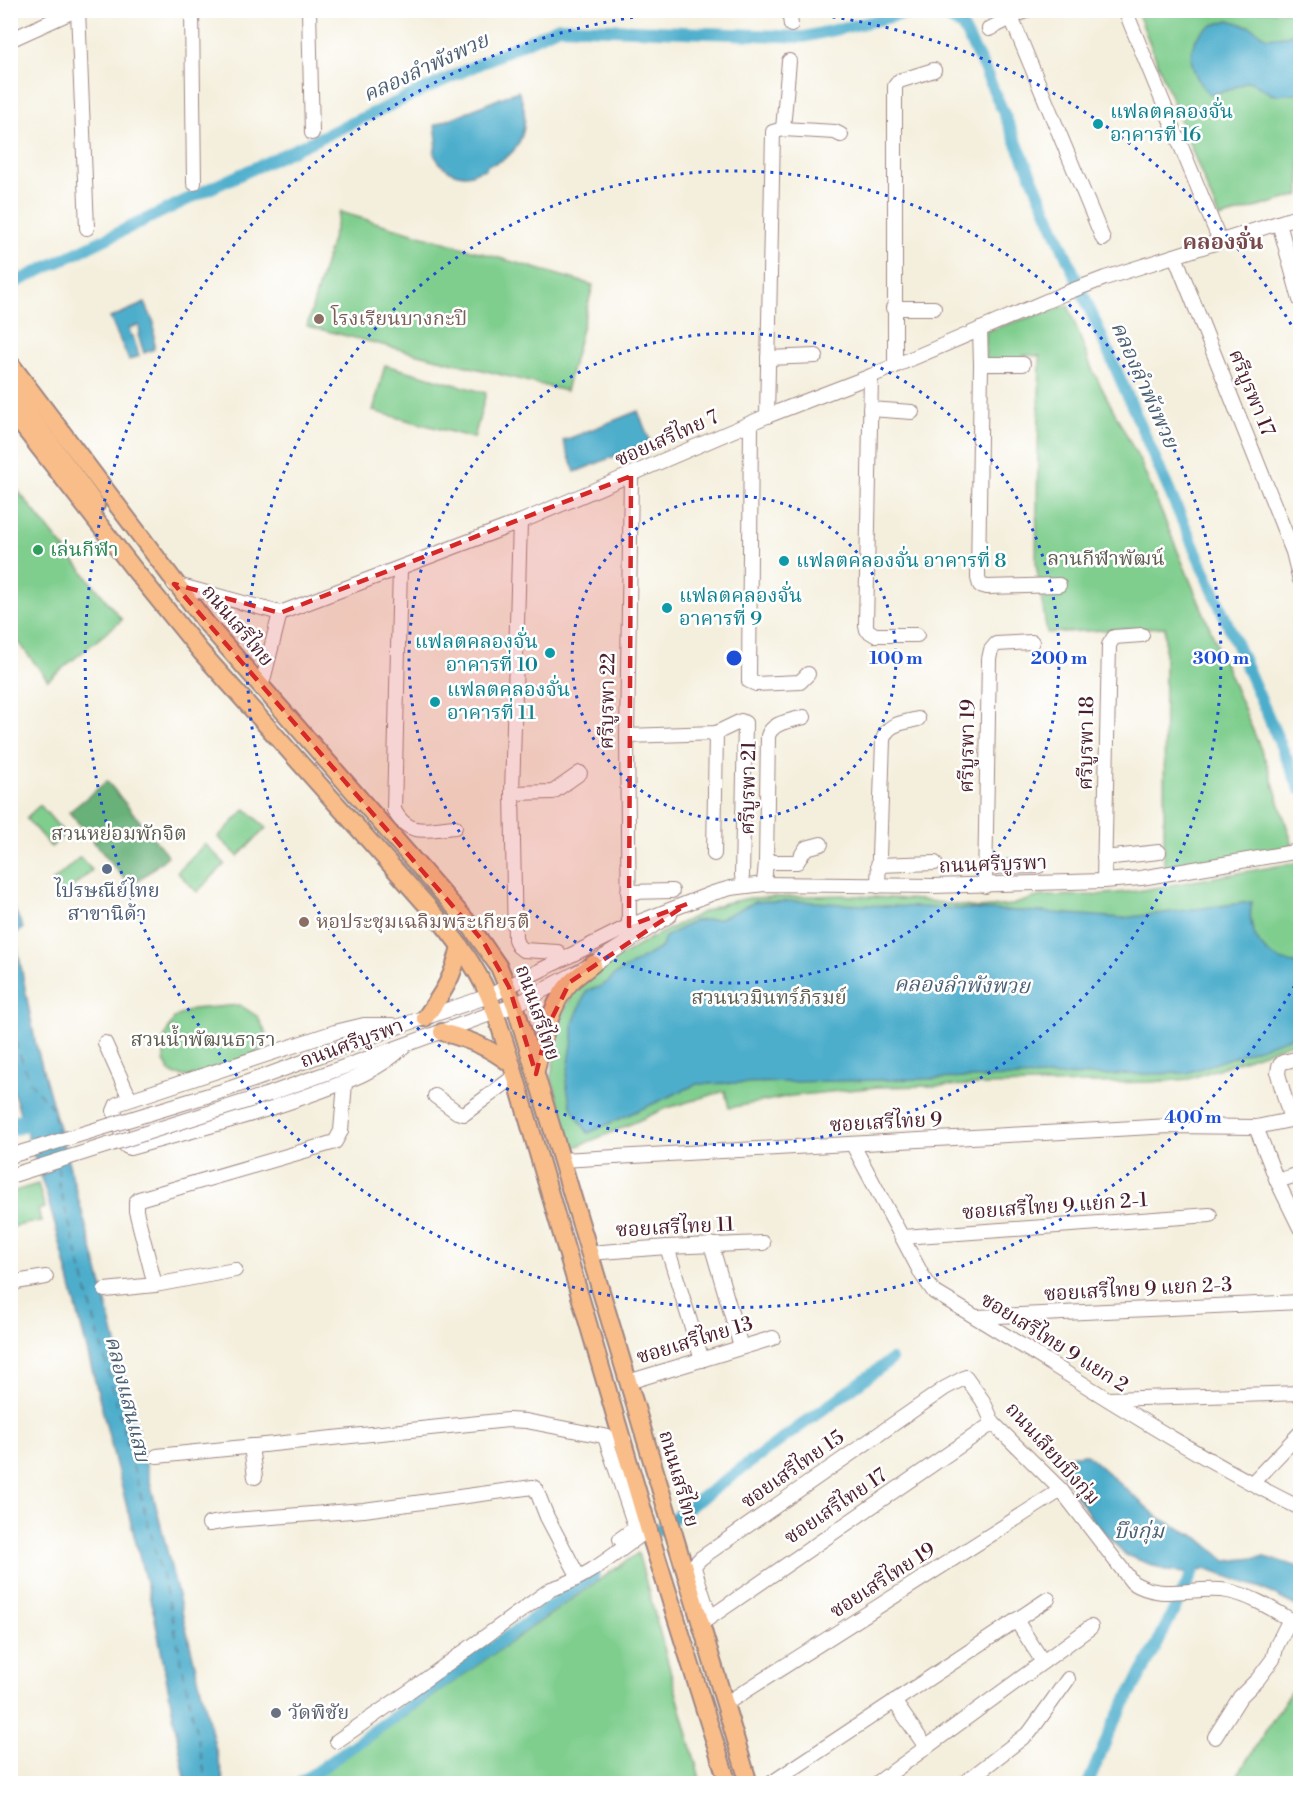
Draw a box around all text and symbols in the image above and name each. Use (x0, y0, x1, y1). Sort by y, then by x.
water label: คลองลำพังพวย (359, 27, 494, 108)
place label: แฟลตคลองจั่น อาคารที่ 16 (1110, 96, 1233, 148)
marker: แฟลตคลองจั่น อาคารที่ 16 (1091, 117, 1105, 131)
district label: คลองจั่น (1183, 225, 1264, 256)
place label: โรงเรียนบางกะปิ (330, 304, 467, 332)
marker: โรงเรียนบางกะปิ (312, 312, 326, 326)
water label: คลองลำพังพวย (1105, 318, 1184, 454)
street label: ศรีบูรพา 17 (1222, 346, 1280, 440)
street label: ซอยเสรีไทย 7 (611, 403, 723, 473)
place label: เล่นกีฬา (50, 538, 119, 563)
marker: เล่นกีฬา (31, 543, 45, 557)
place label: แฟลตคลองจั่น อาคารที่ 8 (796, 545, 1007, 574)
park label: ลานกีฬาพัฒน์ (1047, 547, 1165, 572)
marker: แฟลตคลองจั่น อาคารที่ 8 (777, 554, 791, 568)
street label: ถนนเสรีไทย (195, 579, 280, 672)
place label: แฟลตคลองจั่น อาคารที่ 9 (679, 580, 802, 632)
marker: แฟลตคลองจั่น อาคารที่ 9 (660, 601, 674, 615)
place label: แฟลตคลองจั่น อาคารที่ 10 (415, 626, 538, 678)
marker: แฟลตคลองจั่น อาคารที่ 10 (543, 646, 557, 660)
text: 100 m (869, 647, 923, 670)
text: 200 m (1031, 647, 1088, 670)
text: 300 m (1193, 647, 1250, 670)
centre of rings (724, 648, 744, 668)
street label: ศรีบูรพา 22 (595, 652, 621, 750)
place label: แฟลตคลองจั่น อาคารที่ 11 (447, 674, 570, 726)
marker: แฟลตคลองจั่น อาคารที่ 11 (428, 695, 442, 709)
street label: ศรีบูรพา 18 (1074, 696, 1100, 790)
street label: ศรีบูรพา 19 (955, 699, 981, 793)
street label: ศรีบูรพา 21 (736, 740, 762, 835)
park label: สวนหย่อมพักจิต (51, 822, 187, 847)
street label: ถนนศรีบูรพา (938, 851, 1048, 879)
marker: ไปรษณีย์ไทย สาขานิด้า (100, 862, 114, 876)
place label: ไปรษณีย์ไทย สาขานิด้า (53, 877, 160, 927)
place label: หอประชุมเฉลิมพระเกียรติ (316, 910, 530, 935)
marker: หอประชุมเฉลิมพระเกียรติ (297, 915, 311, 929)
street label: ถนนเสรีไทย (509, 961, 567, 1064)
water label: คลองลำพังพวย (894, 972, 1032, 1000)
park label: สวนนวมินทร์ภิรมย์ (691, 986, 847, 1011)
street label: ถนนศรีบูรพา (297, 1014, 407, 1074)
park label: สวนน้ำพัฒนธารา (131, 1024, 275, 1053)
street label: ซอยเสรีไทย 9 (829, 1106, 943, 1138)
text: 400 m (1164, 1106, 1222, 1129)
street label: ซอยเสรีไทย 9 แยก 2-1 (961, 1186, 1149, 1226)
street label: ซอยเสรีไทย 11 (615, 1210, 735, 1244)
street label: ซอยเสรีไทย 9 แยก 2-3 (1043, 1271, 1233, 1307)
street label: ซอยเสรีไทย 9 แยก 2 (975, 1286, 1134, 1399)
street label: ซอยเสรีไทย 13 (633, 1310, 756, 1371)
water label: คลองแสนแสบ (99, 1333, 156, 1466)
street label: ถนนเลียบบึงกุ่ม (999, 1397, 1105, 1511)
street label: ซอยเสรีไทย 15 (735, 1424, 849, 1515)
street label: ถนนเสรีไทย (652, 1427, 706, 1530)
street label: ซอยเสรีไทย 17 (779, 1462, 892, 1550)
water label: บึงกุ่ม (1114, 1519, 1165, 1545)
street label: ซอยเสรีไทย 19 (824, 1536, 940, 1624)
place label: วัดพิชัย (288, 1701, 349, 1726)
marker: วัดพิชัย (269, 1706, 283, 1720)

